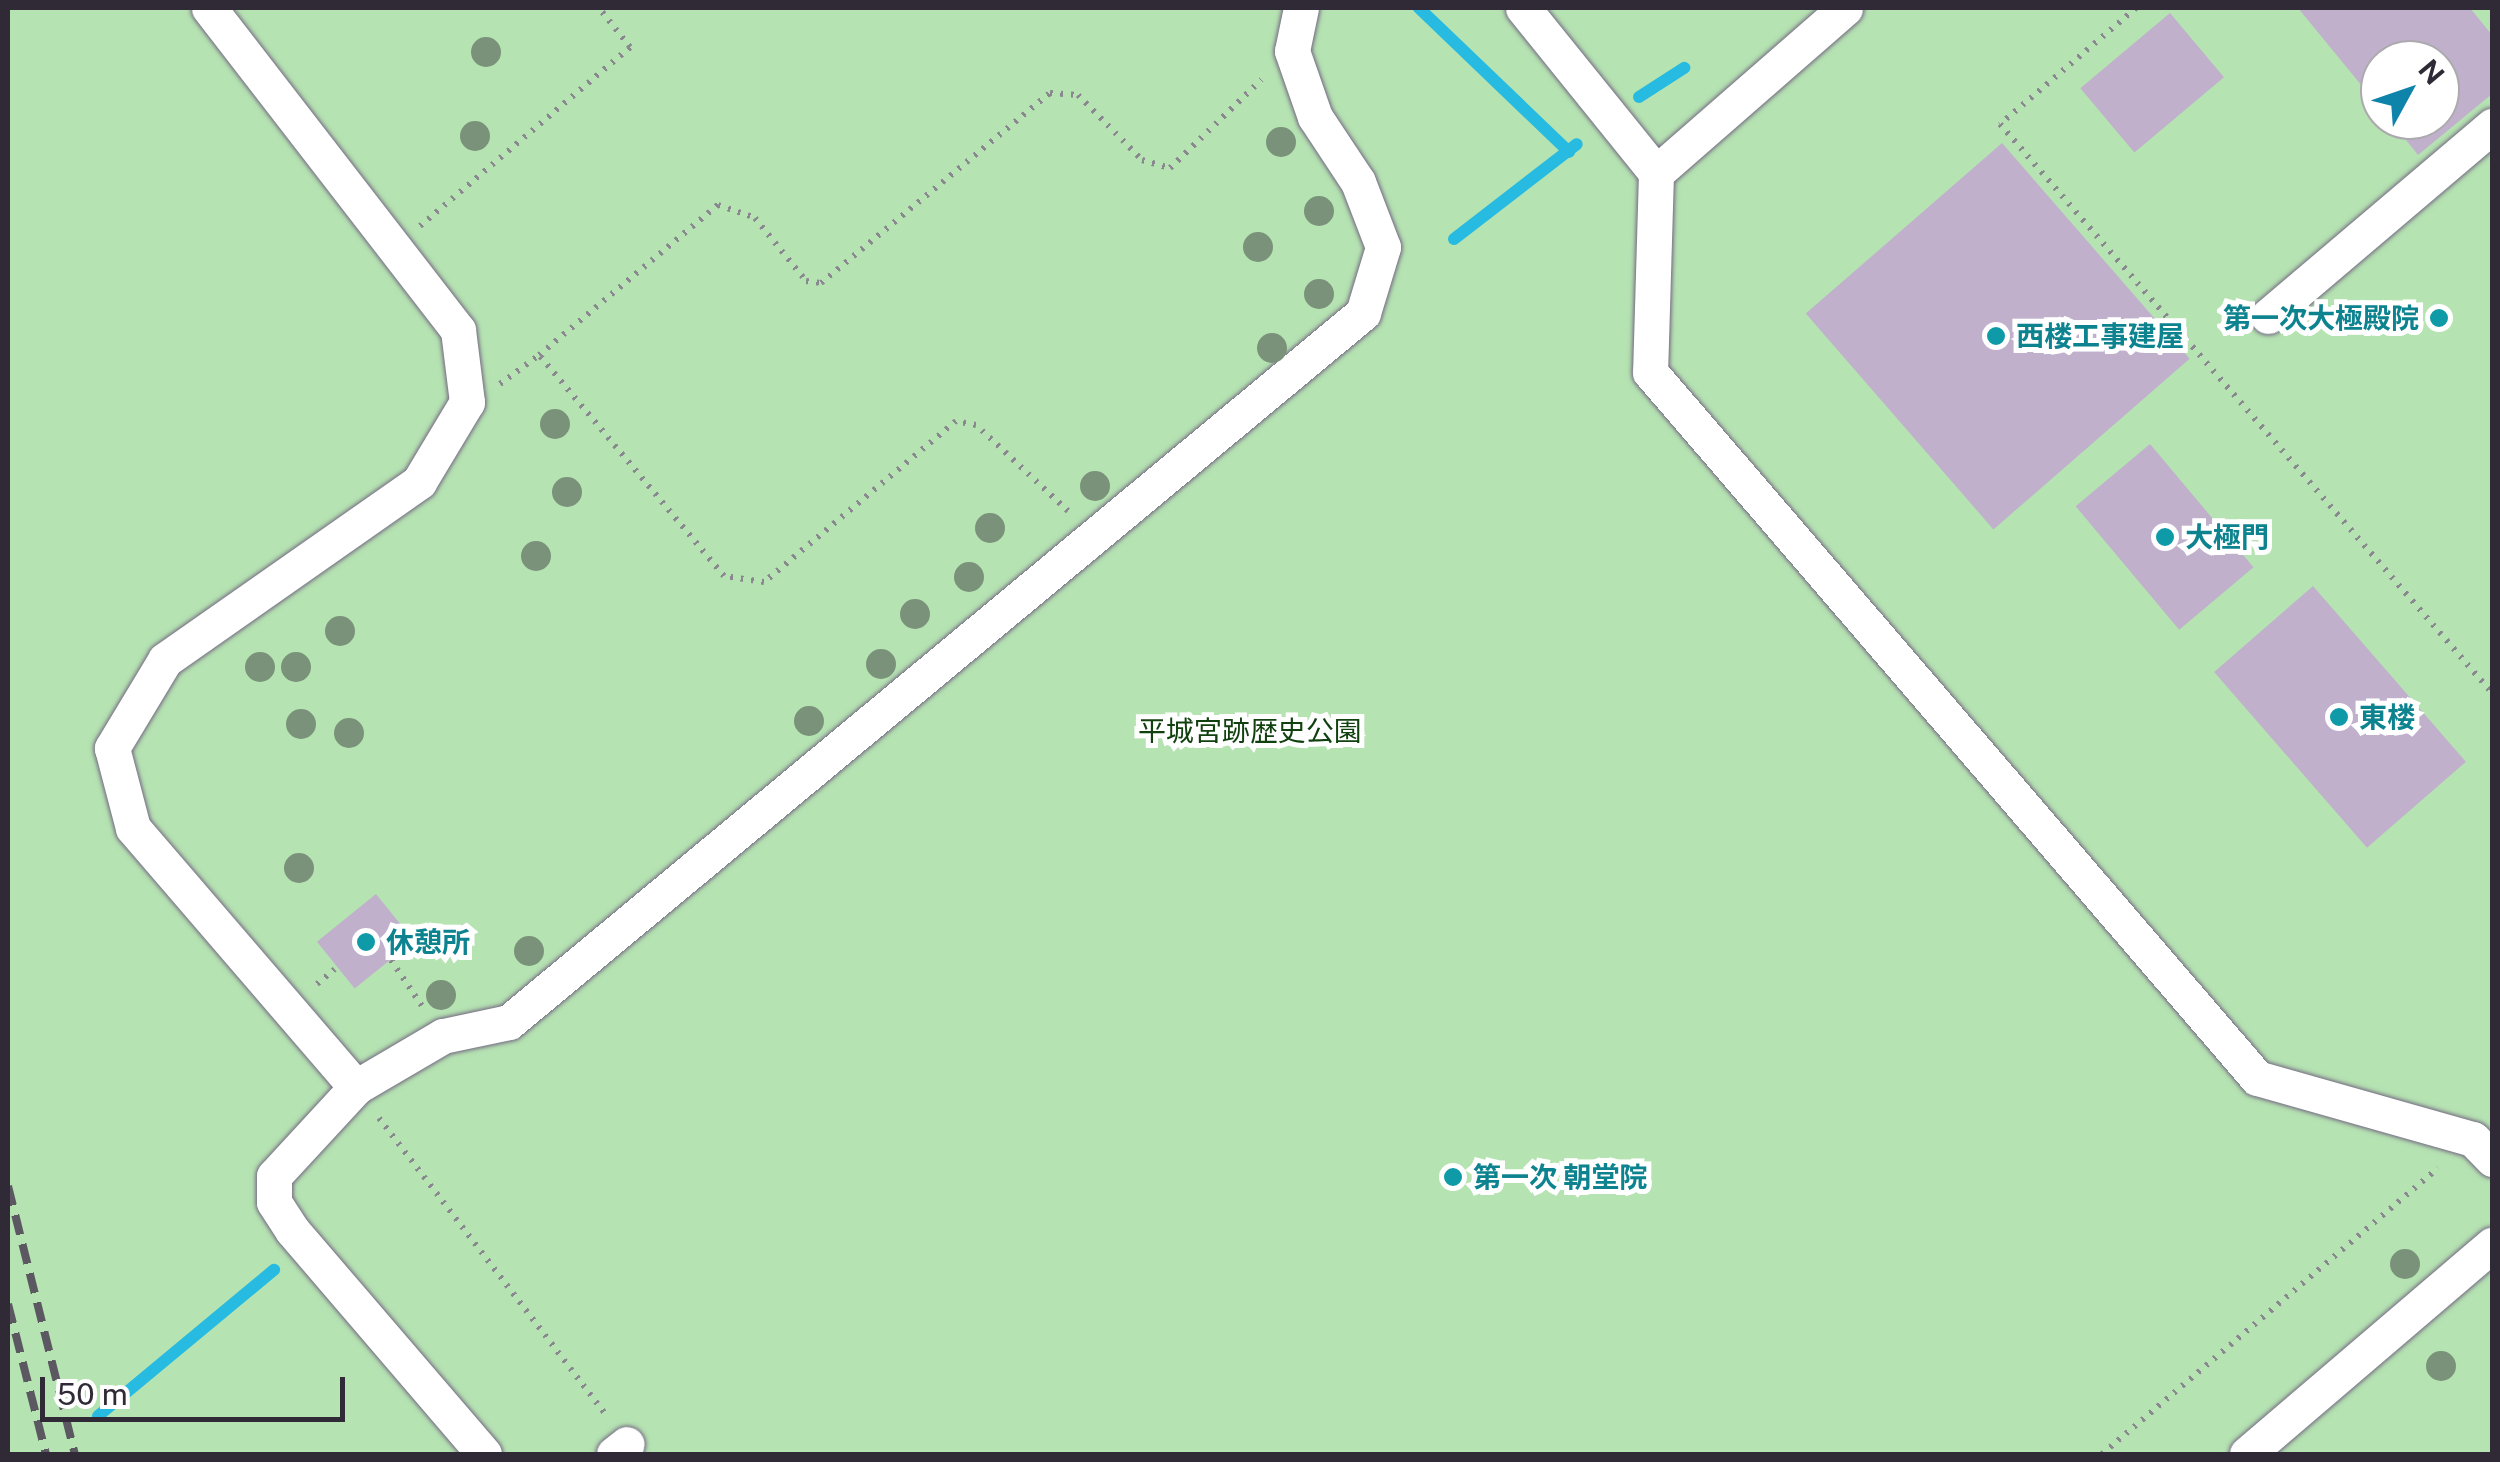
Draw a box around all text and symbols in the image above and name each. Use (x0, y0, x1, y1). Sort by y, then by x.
north arrow (2360, 40, 2460, 140)
text: N (2412, 53, 2452, 91)
place label: 第一次大極殿院 (2223, 301, 2419, 335)
marker: 第一次大極殿院 (2428, 307, 2450, 329)
place label: 西楼工事建屋 (2016, 319, 2184, 353)
marker: 西楼工事建屋 (1985, 325, 2007, 347)
place label: 大極門 (2185, 520, 2269, 554)
marker: 大極門 (2154, 526, 2176, 548)
place label: 東楼 (2359, 700, 2415, 734)
marker: 東楼 (2328, 706, 2350, 728)
park label: 平城宮跡歴史公園 (1138, 714, 1362, 748)
place label: 休憩所 (386, 925, 470, 959)
marker: 休憩所 (355, 931, 377, 953)
place label: 第一次 朝堂院 (1473, 1160, 1647, 1194)
marker: 第一次 朝堂院 (1442, 1166, 1464, 1188)
scale bar (45, 1357, 350, 1419)
text: 50 m (57, 1376, 128, 1412)

